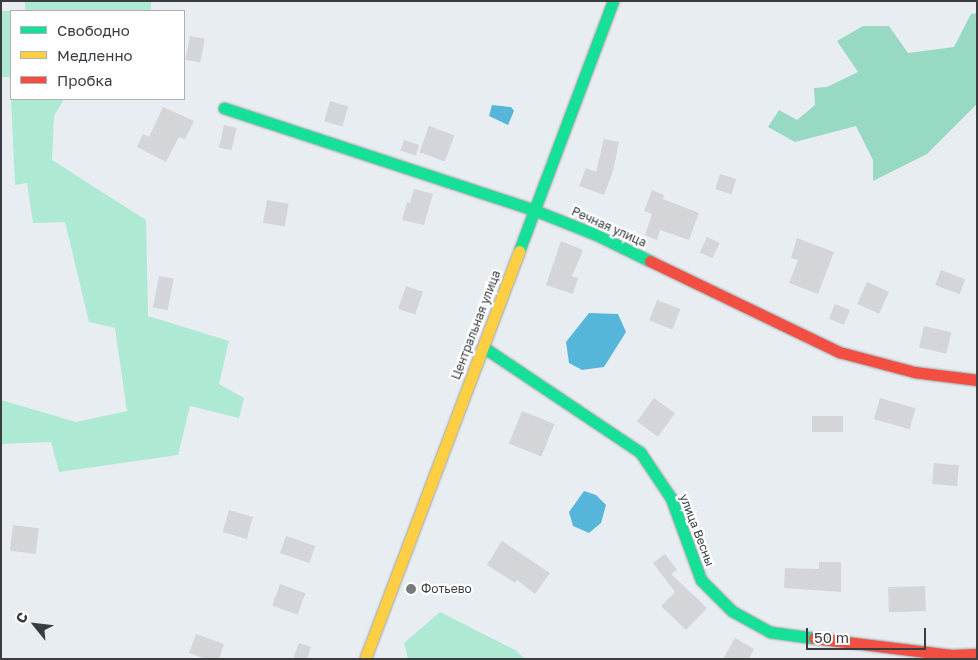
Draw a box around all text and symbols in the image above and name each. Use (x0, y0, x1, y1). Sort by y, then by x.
legend (10, 10, 185, 100)
text: Свободно (57, 21, 130, 39)
text: Медленно (57, 46, 133, 64)
text: Пробка (57, 71, 112, 89)
street label: Речная улица (569, 204, 649, 250)
street label: Центральная улица (449, 268, 503, 382)
street label: улица Весны (677, 492, 717, 568)
place label: Фотьево (421, 582, 472, 596)
marker: Фотьево (405, 583, 417, 595)
north arrow (10, 600, 60, 650)
text: С (12, 609, 31, 626)
scale bar (808, 618, 928, 650)
text: 50 m (814, 628, 849, 646)

